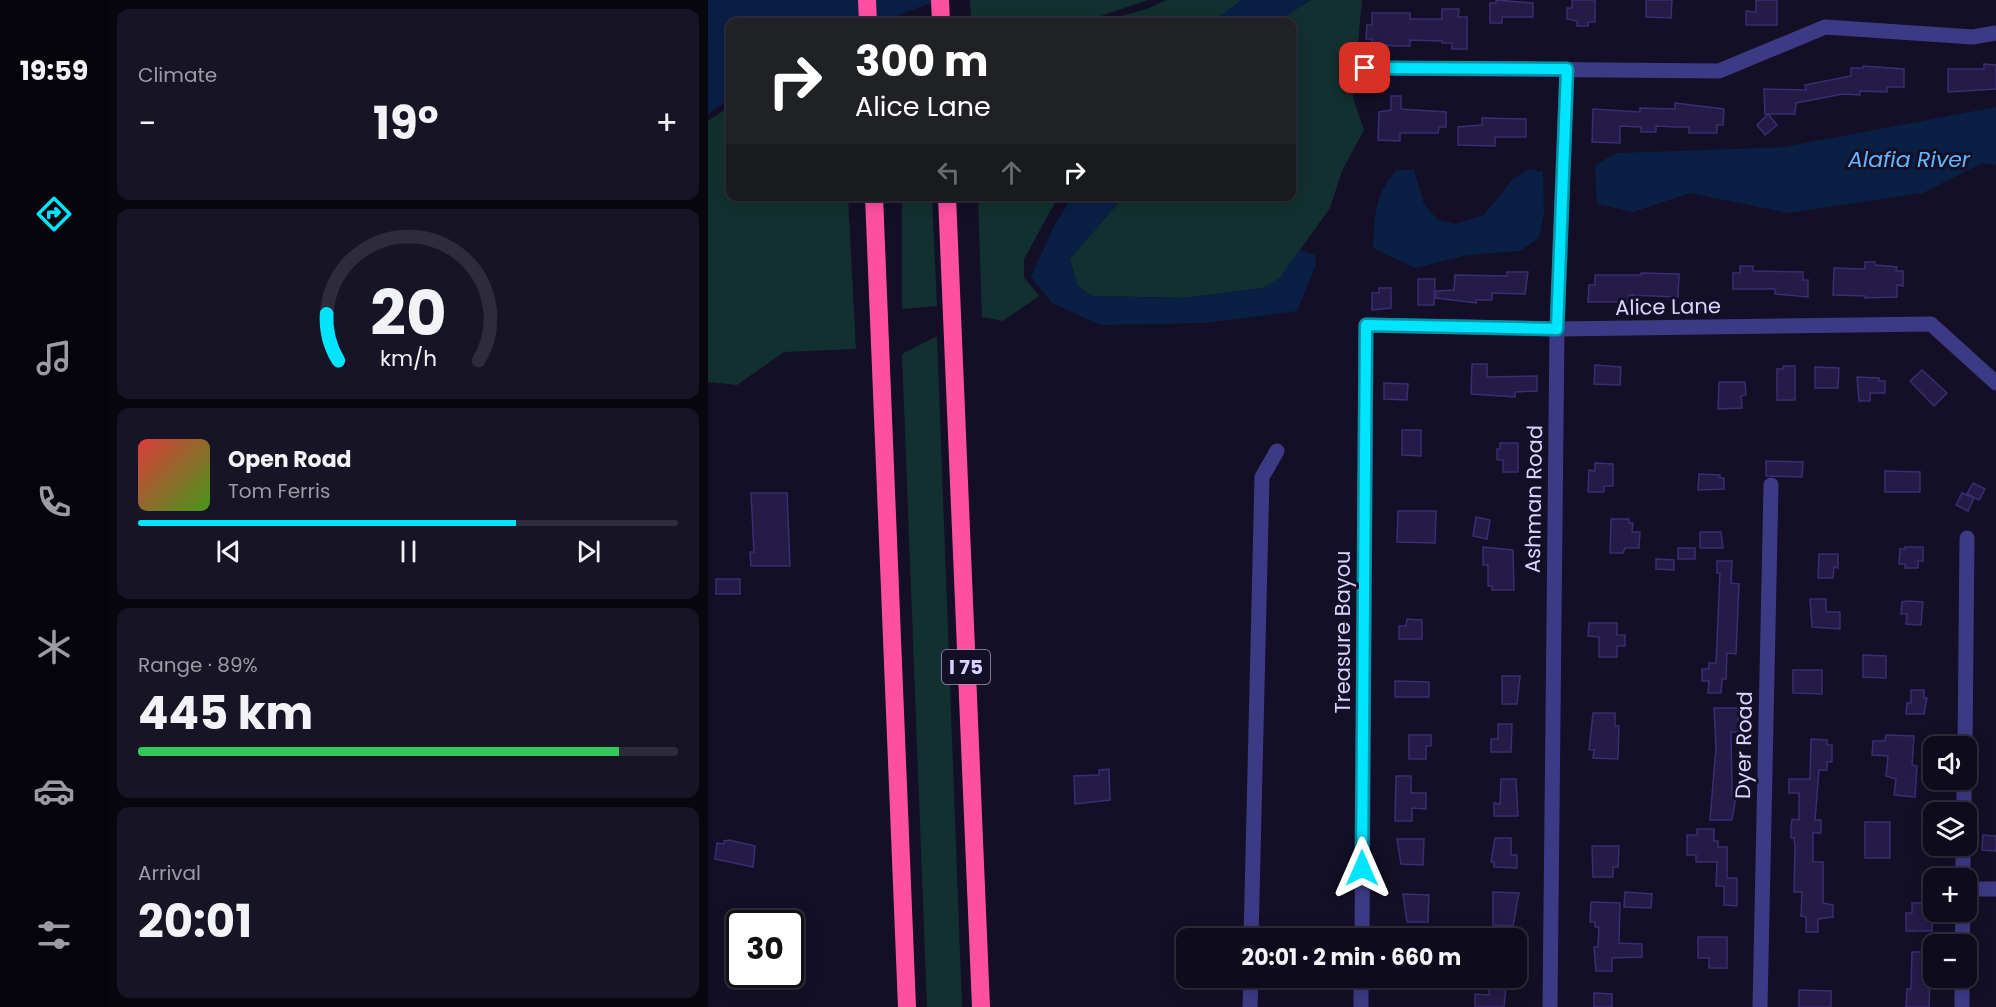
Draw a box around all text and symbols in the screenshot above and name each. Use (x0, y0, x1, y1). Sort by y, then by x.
text: 300 m (855, 32, 989, 91)
icon: right (756, 42, 834, 120)
pin (1339, 42, 1390, 93)
icon: arrive (1348, 51, 1381, 84)
text: 19:59 (20, 52, 88, 89)
text: Climate (138, 61, 217, 89)
text: Alice Lane (855, 88, 991, 125)
text: 19° (373, 92, 439, 155)
text: − (138, 100, 156, 147)
text: + (655, 100, 678, 147)
water label: Alafia River (1847, 144, 1971, 175)
icon: left (932, 156, 965, 189)
icon: ahead (995, 156, 1028, 189)
icon: right (1058, 156, 1091, 189)
icon: directions (33, 193, 75, 235)
text: 20 (370, 269, 446, 357)
street label: Alice Lane (1615, 291, 1721, 322)
icon: music (33, 337, 75, 379)
text: km/h (379, 343, 437, 374)
street label: Ashman Road (1518, 425, 1549, 573)
text: Open Road (228, 444, 352, 475)
text: Tom Ferris (228, 477, 330, 505)
icon: phone (33, 481, 75, 523)
icon: previous (212, 535, 245, 568)
icon: pause (392, 535, 425, 568)
icon: next (572, 535, 605, 568)
street label: Treasure Bayou (1328, 550, 1357, 714)
icon: climate (33, 626, 75, 668)
road number: I 75 (942, 650, 990, 684)
text: Range · 89% (138, 651, 258, 679)
text: 445 km (138, 682, 313, 745)
street label: Dyer Road (1728, 691, 1759, 799)
map controls (1923, 736, 1977, 988)
button: sound (1923, 736, 1977, 790)
icon: car (33, 770, 75, 812)
button: layers (1923, 802, 1977, 856)
position arrow (1330, 836, 1394, 900)
text: Arrival (138, 859, 201, 887)
button: + (1923, 868, 1977, 922)
text: 20:01 (138, 890, 252, 953)
speed limit sign: 30 (726, 910, 804, 988)
icon: filters (33, 914, 75, 956)
button: − (1923, 934, 1977, 988)
text: 20:01 · 2 min · 660 m (1242, 942, 1461, 973)

